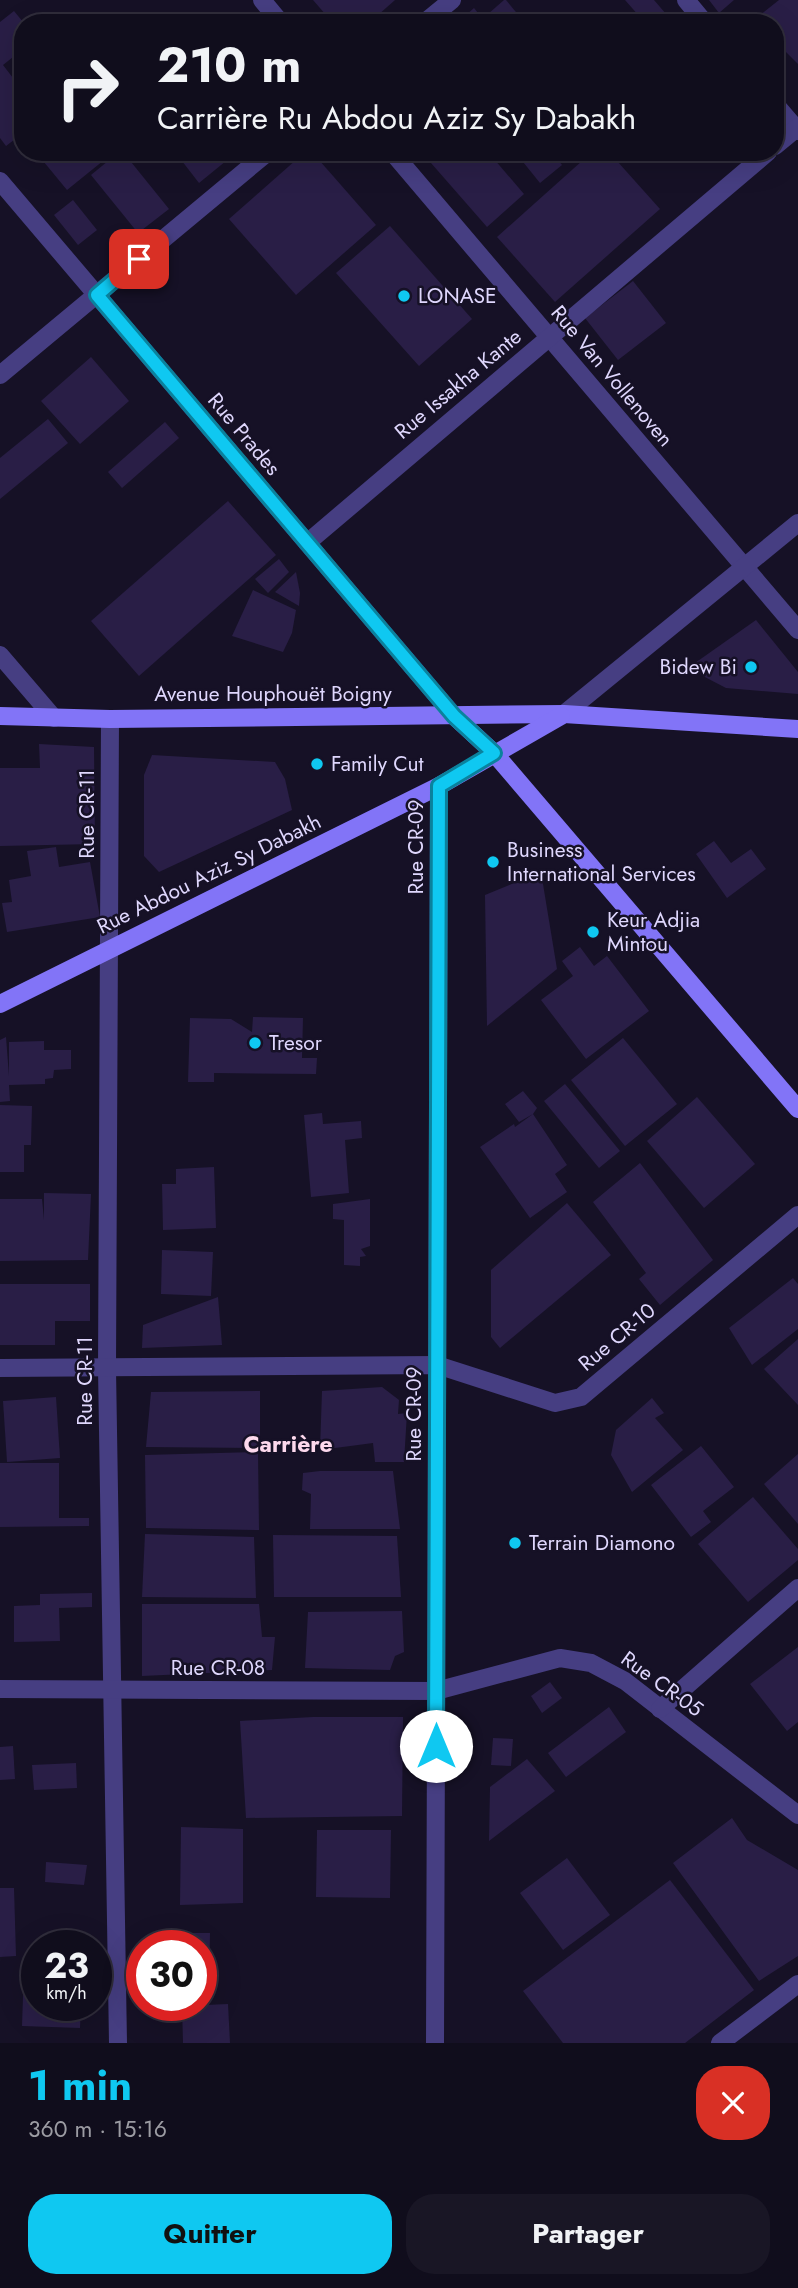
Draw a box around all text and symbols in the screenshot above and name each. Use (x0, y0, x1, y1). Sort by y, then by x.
text: 210 m (157, 30, 301, 100)
icon: right (42, 42, 133, 133)
text: Carrière Ru Abdou Aziz Sy Dabakh (157, 95, 636, 141)
pin (109, 229, 169, 289)
icon: arrive (120, 240, 158, 278)
place label: LONASE (418, 281, 497, 311)
marker: LONASE (396, 288, 412, 304)
street label: Rue Van Vollenoven (544, 299, 680, 453)
street label: Rue Issakha Kante (388, 322, 528, 446)
street label: Rue Prades (201, 386, 287, 482)
place label: Bidew Bi (660, 652, 737, 682)
marker: Bidew Bi (743, 659, 759, 675)
street label: Avenue Houphouët Boigny (154, 679, 393, 709)
place label: Family Cut (331, 749, 424, 779)
marker: Family Cut (309, 756, 325, 772)
street label: Rue CR-11 (72, 769, 102, 859)
street label: Rue CR-09 (401, 799, 431, 895)
street label: Rue Abdou Aziz Sy Dabakh (92, 807, 326, 941)
place label: Business International Services (507, 835, 696, 889)
marker: Business International Services (485, 854, 501, 870)
place label: Keur Adjia Mintou (607, 905, 700, 959)
marker: Keur Adjia Mintou (585, 924, 601, 940)
place label: Tresor (269, 1028, 323, 1058)
marker: Tresor (247, 1035, 263, 1051)
street label: Rue CR-10 (572, 1296, 662, 1378)
street label: Rue CR-11 (70, 1336, 100, 1426)
street label: Rue CR-09 (399, 1366, 429, 1462)
district label: Carrière (243, 1427, 333, 1461)
place label: Terrain Diamono (529, 1528, 675, 1558)
marker: Terrain Diamono (507, 1535, 523, 1551)
street label: Rue CR-05 (615, 1644, 709, 1724)
street label: Rue CR-08 (171, 1653, 265, 1683)
position arrow (399, 1709, 473, 1783)
speed limit sign: 30 (126, 1930, 217, 2021)
text: 23 (44, 1941, 89, 1991)
text: km/h (46, 1980, 87, 2006)
text: 1 min (28, 2055, 132, 2116)
button: close (696, 2066, 770, 2140)
text: 360 m · 15:16 (28, 2112, 167, 2146)
button: Quitter (28, 2194, 392, 2274)
button: Partager (406, 2194, 770, 2274)

